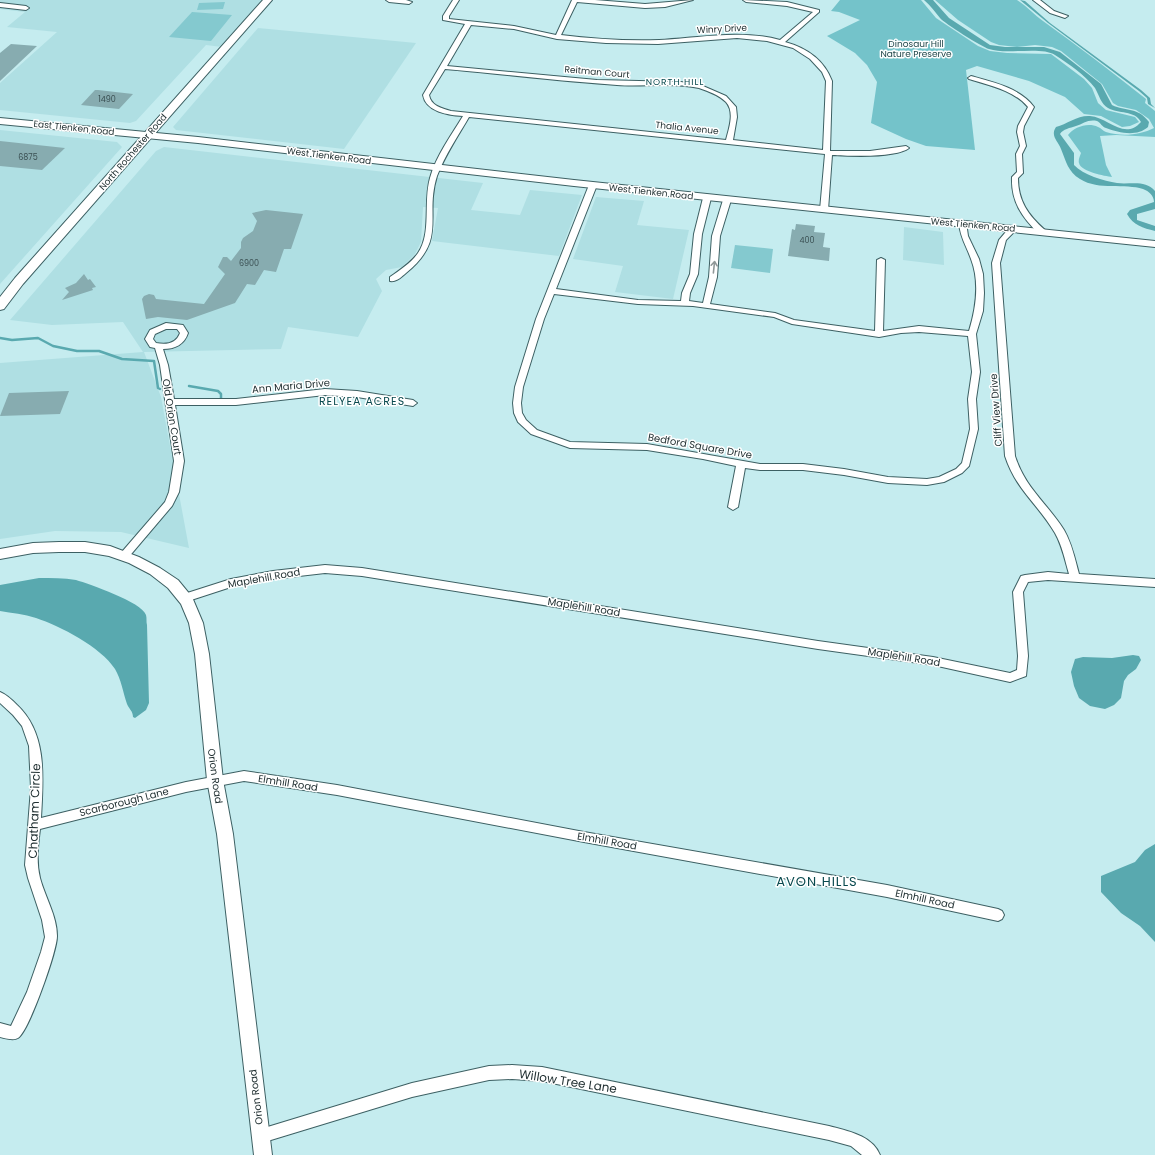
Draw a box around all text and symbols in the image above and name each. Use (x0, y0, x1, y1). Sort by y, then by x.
street label: Winry Drive (697, 22, 748, 36)
park label: Dinosaur Hill Nature Preserve (880, 38, 952, 60)
street label: Reitman Court (564, 63, 630, 81)
district label: NORTH HILL (646, 76, 704, 88)
house number: 1490 (98, 94, 116, 105)
street label: North Rochester Road (96, 111, 170, 193)
street label: East Tienken Road (33, 118, 115, 138)
street label: Thalia Avenue (655, 119, 720, 137)
street label: West Tienken Road (286, 145, 372, 167)
house number: 6875 (18, 152, 38, 163)
street label: West Tienken Road (608, 182, 694, 202)
street label: West Tienken Road (930, 215, 1016, 235)
house number: 400 (799, 235, 815, 246)
house number: 6900 (239, 258, 259, 269)
one-way arrow (710, 261, 717, 274)
street label: Cliff View Drive (986, 373, 1006, 447)
street label: Ann Maria Drive (251, 375, 331, 397)
street label: Old Orion Court (159, 378, 185, 457)
district label: RELYEA ACRES (319, 393, 405, 409)
street label: Bedford Square Drive (647, 429, 753, 463)
street label: Maplehill Road (227, 564, 301, 592)
street label: Maplehill Road (547, 594, 621, 620)
street label: Maplehill Road (867, 644, 941, 670)
street label: Orion Road (204, 747, 226, 805)
street label: Chatham Circle (24, 763, 44, 859)
street label: Elmhill Road (257, 771, 319, 795)
street label: Scarborough Lane (78, 784, 170, 820)
street label: Elmhill Road (576, 828, 638, 854)
district label: AVON HILLS (776, 872, 858, 891)
street label: Elmhill Road (894, 885, 956, 913)
street label: Willow Tree Lane (518, 1065, 618, 1097)
street label: Orion Road (245, 1069, 267, 1125)

